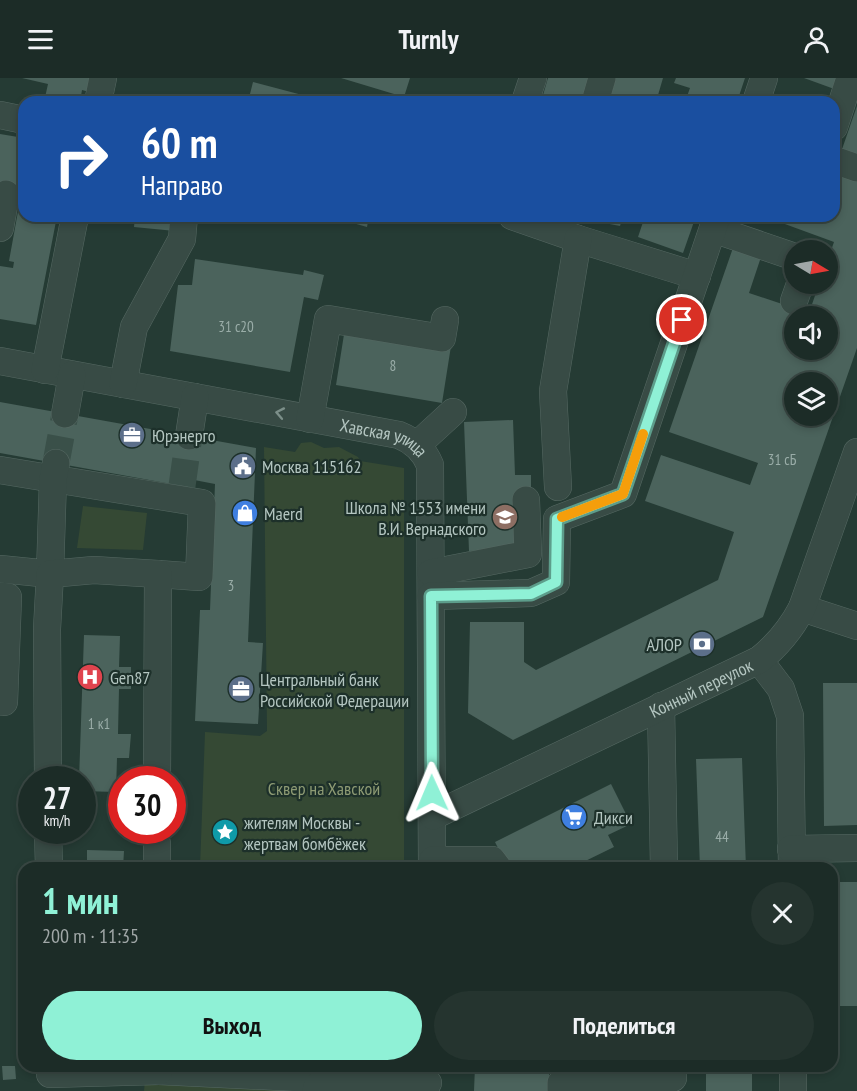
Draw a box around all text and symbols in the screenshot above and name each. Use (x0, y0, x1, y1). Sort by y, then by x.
text: Turnly (399, 22, 458, 56)
icon: menu (24, 23, 57, 56)
icon: person (800, 23, 833, 56)
text: 60 m (141, 115, 218, 170)
icon: right (42, 120, 120, 198)
text: Направо (141, 168, 223, 202)
north arrow (784, 240, 838, 294)
map controls (784, 240, 838, 426)
pin (656, 294, 707, 345)
icon: arrive (665, 303, 698, 336)
button: sound (784, 306, 838, 360)
house number: 31 с20 (218, 317, 254, 336)
house number: 8 (390, 356, 396, 375)
button: layers (784, 372, 838, 426)
one-way arrow (275, 407, 285, 420)
street label: Хавская улица (338, 413, 433, 461)
office icon: Юрэнерго (117, 420, 147, 450)
place label: Юрэнерго (152, 424, 216, 447)
house number: 31 сБ (768, 450, 797, 469)
public building icon: Москва 115162 (228, 451, 258, 481)
place label: Москва 115162 (262, 455, 362, 478)
place label: Школа № 1553 имени В.И. Вернадского (345, 496, 486, 540)
shop icon: Maerd (230, 498, 260, 528)
place label: Maerd (264, 502, 303, 525)
school or university icon: Школа № 1553 имени В.И. Вернадского (490, 502, 520, 532)
house number: 3 (228, 576, 234, 595)
bank icon: АЛОР (687, 629, 717, 659)
place label: АЛОР (647, 633, 682, 656)
street label: Конный переулок (646, 653, 756, 722)
hospital icon: Gen87 (75, 662, 105, 692)
place label: Gen87 (110, 666, 150, 689)
place label: Центральный банк Российской Федерации (260, 668, 409, 712)
office icon: Центральный банк Российской Федерации (226, 674, 256, 704)
house number: 1 к1 (88, 714, 110, 733)
position arrow (400, 761, 464, 825)
speed limit sign: 30 (108, 766, 186, 844)
park label: Сквер на Хавской (268, 777, 380, 800)
text: 27 (43, 778, 71, 817)
supermarket icon: Дикси (559, 802, 589, 832)
place label: Дикси (594, 806, 633, 829)
text: km/h (44, 811, 70, 830)
place label: жителям Москвы - жертвам бомбёжек (244, 811, 366, 855)
place icon: жителям Москвы - жертвам бомбёжек (210, 817, 240, 847)
house number: 44 (715, 827, 729, 846)
text: 1 мин (42, 877, 119, 924)
button: close (751, 882, 814, 945)
text: 200 m · 11:35 (42, 923, 139, 949)
button: Выход (42, 991, 422, 1060)
button: Поделиться (434, 991, 814, 1060)

